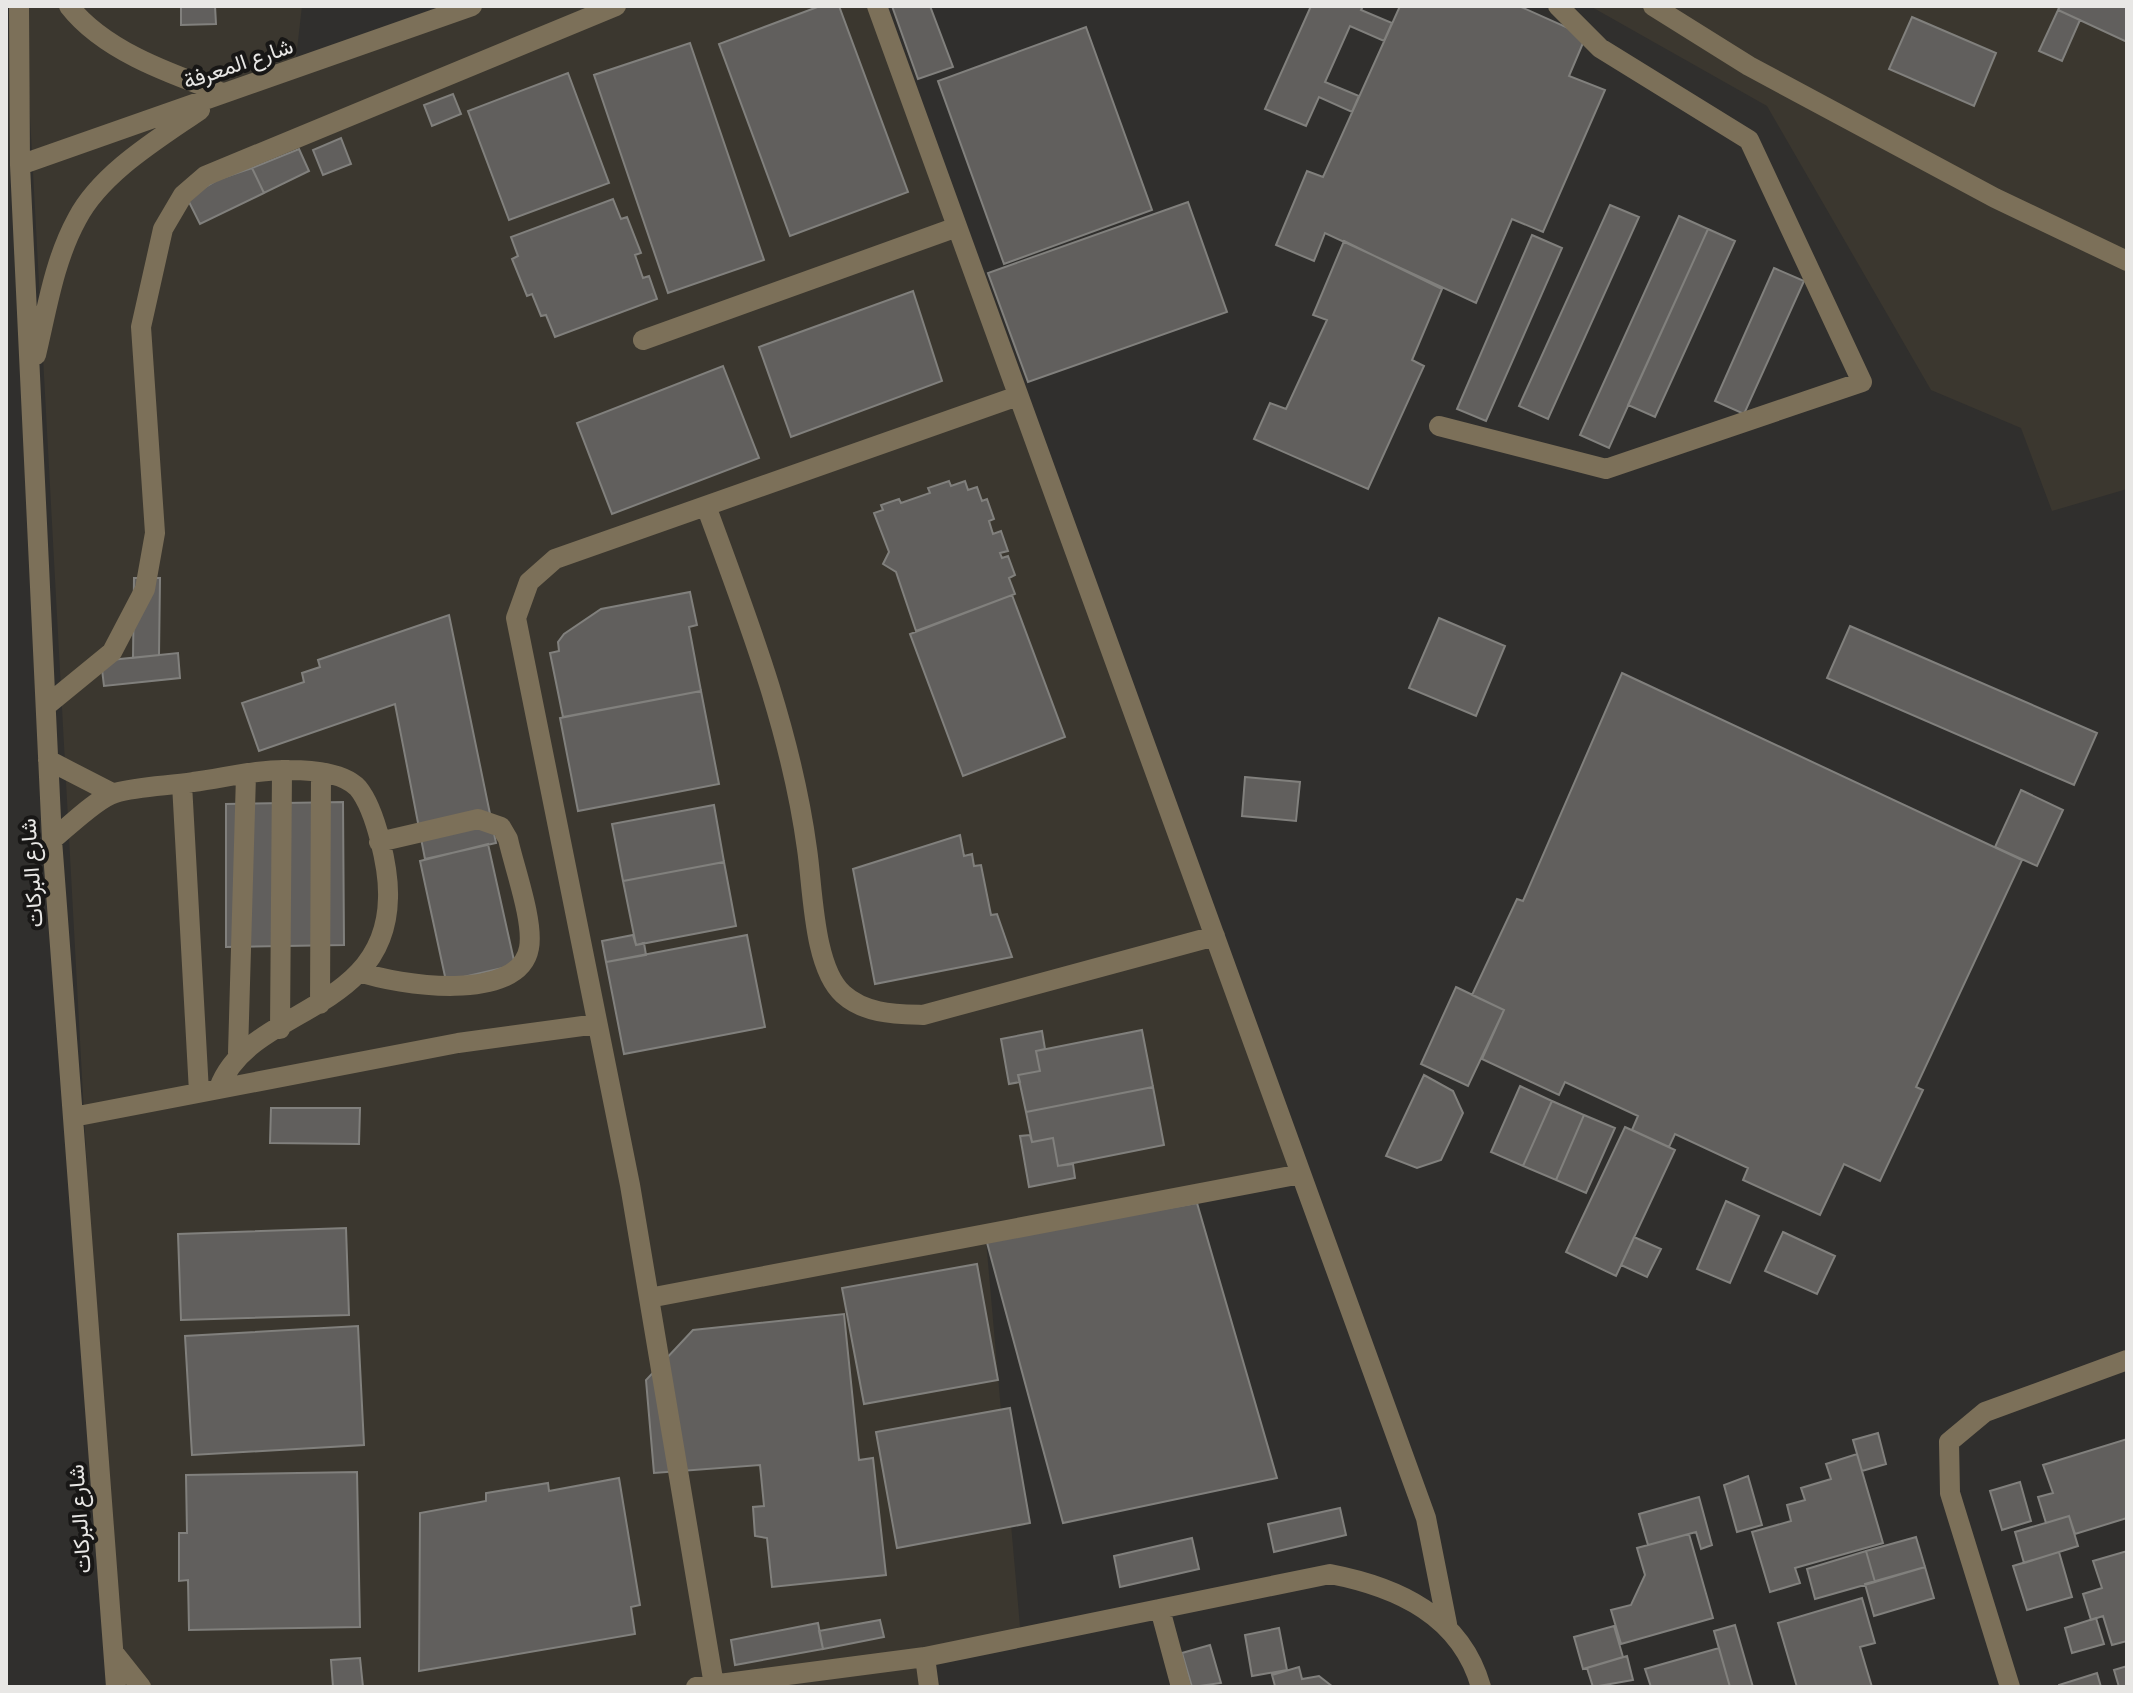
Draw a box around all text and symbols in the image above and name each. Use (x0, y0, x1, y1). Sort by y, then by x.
street label: شارع المعرفة (178, 28, 298, 98)
street label: شارع البركات (10, 817, 52, 929)
street label: شارع البركات (58, 1463, 100, 1575)

